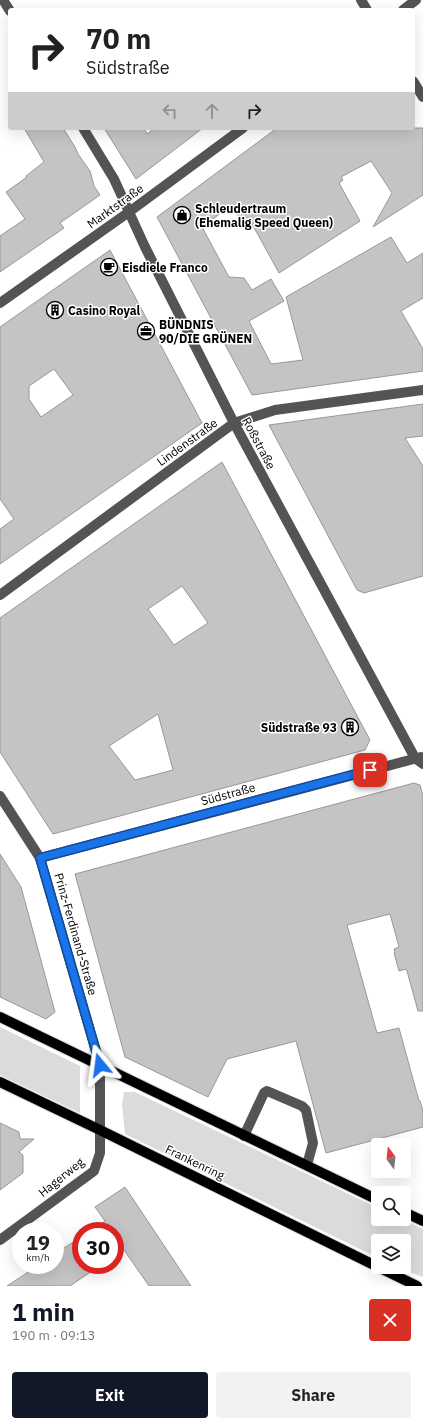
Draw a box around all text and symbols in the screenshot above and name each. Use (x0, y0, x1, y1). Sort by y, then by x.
text: 70 m (86, 20, 151, 57)
icon: right (20, 24, 72, 76)
text: Südstraße (86, 56, 170, 79)
icon: left (159, 100, 181, 122)
icon: ahead (201, 100, 223, 122)
icon: right (243, 100, 265, 122)
street label: Marktstraße (84, 180, 146, 231)
place label: Schleudertraum (Ehemalig Speed Queen) (195, 201, 333, 230)
shop icon: Schleudertraum (Ehemalig Speed Queen) (172, 205, 192, 225)
cafe icon: Eisdiele Franco (99, 257, 119, 277)
place label: Eisdiele Franco (122, 260, 208, 275)
building icon: Casino Royal (45, 300, 65, 320)
place label: Casino Royal (68, 303, 140, 318)
place label: BÜNDNIS 90/DIE GRÜNEN (159, 317, 252, 346)
office icon: BÜNDNIS 90/DIE GRÜNEN (136, 321, 156, 341)
street label: Roßstraße (239, 414, 279, 472)
street label: Lindenstraße (154, 415, 221, 469)
building icon: Südstraße 93 (340, 717, 360, 737)
place label: Südstraße 93 (261, 720, 337, 735)
pin (353, 753, 387, 787)
icon: arrive (359, 759, 381, 781)
street label: Südstraße (199, 779, 257, 808)
street label: Prinz-Ferdinand-Straße (51, 871, 101, 997)
position arrow (79, 1044, 121, 1086)
north arrow (371, 1138, 411, 1178)
map controls (371, 1138, 411, 1274)
street label: Frankenring (163, 1141, 228, 1183)
street label: Hagerweg (35, 1154, 87, 1200)
button: search (371, 1186, 411, 1226)
speed limit sign: 30 (72, 1222, 124, 1274)
text: 19 (26, 1229, 50, 1256)
button: layers (371, 1234, 411, 1274)
text: km/h (26, 1251, 50, 1264)
text: 1 min (12, 1296, 75, 1328)
button: close (369, 1299, 411, 1341)
text: 190 m · 09:13 (12, 1327, 95, 1344)
button: Exit (12, 1372, 208, 1418)
button: Share (216, 1372, 411, 1418)

